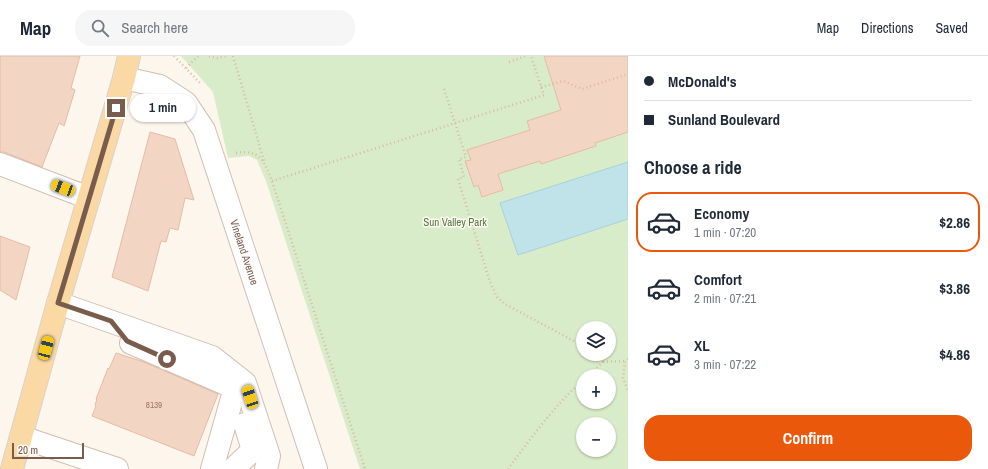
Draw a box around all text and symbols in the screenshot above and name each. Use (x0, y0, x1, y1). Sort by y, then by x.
search box (75, 10, 355, 46)
text: Map (20, 15, 51, 41)
icon: search (89, 17, 111, 39)
text: Search here (121, 17, 188, 38)
text: Map (817, 19, 839, 37)
text: Directions (861, 19, 913, 37)
text: Saved (935, 19, 968, 37)
text: McDonald's (668, 71, 737, 92)
callout: 1 min (130, 94, 196, 122)
route end (107, 99, 125, 117)
text: 1 min (149, 99, 177, 116)
text: Sunland Boulevard (668, 109, 780, 130)
text: Choose a ride (644, 155, 742, 180)
car (50, 178, 76, 198)
text: Economy (694, 203, 749, 224)
icon: car (646, 204, 682, 240)
text: $2.86 (939, 212, 970, 233)
park label: Sun Valley Park (423, 215, 487, 229)
street label: Vineland Avenue (227, 218, 262, 287)
text: 1 min · 07:20 (694, 224, 756, 241)
text: Comfort (694, 269, 742, 290)
icon: car (646, 270, 682, 306)
text: $3.86 (939, 278, 970, 299)
text: 2 min · 07:21 (694, 290, 756, 307)
map controls (576, 321, 616, 457)
button: layers (576, 321, 616, 361)
car (37, 335, 55, 361)
text: XL (694, 335, 710, 356)
icon: car (646, 336, 682, 372)
text: $4.86 (939, 344, 970, 365)
route start (158, 350, 176, 368)
text: 3 min · 07:22 (694, 356, 756, 373)
button: + (576, 369, 616, 409)
car (241, 384, 259, 410)
house number: 8139 (146, 399, 162, 411)
button: Confirm (644, 415, 972, 461)
button: − (576, 417, 616, 457)
scale bar (12, 441, 84, 460)
text: 20 m (18, 443, 38, 457)

